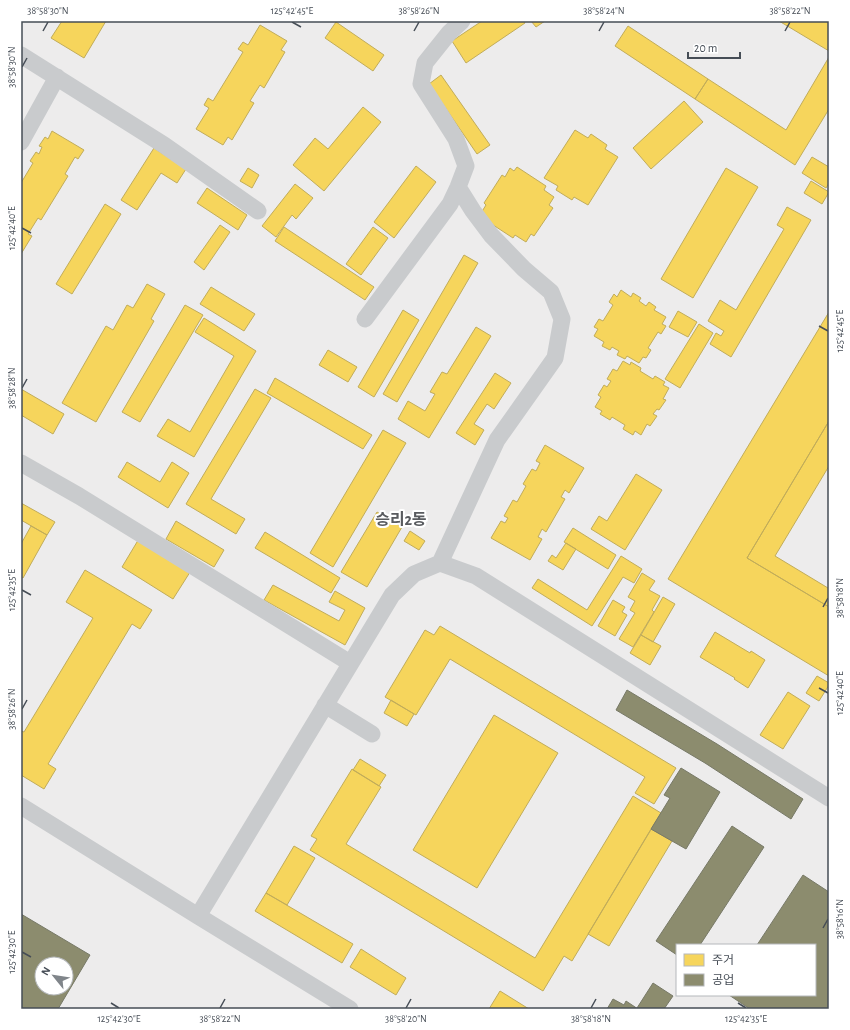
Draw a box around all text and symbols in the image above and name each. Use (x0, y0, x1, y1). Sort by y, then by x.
text: 38°58'30"N (27, 6, 69, 16)
text: 125°42'45"E (271, 6, 314, 16)
text: 38°58'26"N (398, 6, 440, 16)
text: 38°58'24"N (583, 6, 625, 16)
text: 38°58'22"N (769, 6, 811, 16)
scale bar (688, 34, 740, 60)
text: 20 m (694, 42, 717, 54)
text: 38°58'30"N (7, 46, 17, 88)
text: 125°42'40"E (7, 206, 17, 250)
text: 125°42'45"E (835, 309, 845, 352)
text: 38°58'28"N (7, 367, 17, 409)
district label: 승리2동 (375, 511, 427, 528)
text: 125°42'35"E (7, 569, 17, 611)
text: 38°58'18"N (835, 578, 845, 618)
text: 125°42'40"E (835, 671, 845, 715)
text: 38°58'26"N (7, 688, 17, 730)
text: 38°58'16"N (835, 899, 845, 939)
text: 125°42'30"E (7, 930, 17, 974)
legend (676, 944, 816, 996)
text: 주거 (712, 954, 734, 966)
north arrow (34, 956, 74, 996)
text: N (39, 965, 52, 977)
text: 공업 (712, 974, 734, 986)
text: 125°42'30"E (97, 1014, 141, 1024)
text: 38°58'22"N (199, 1014, 241, 1024)
text: 38°58'20"N (385, 1014, 427, 1024)
text: 38°58'18"N (571, 1014, 611, 1024)
text: 125°42'35"E (725, 1014, 767, 1024)

